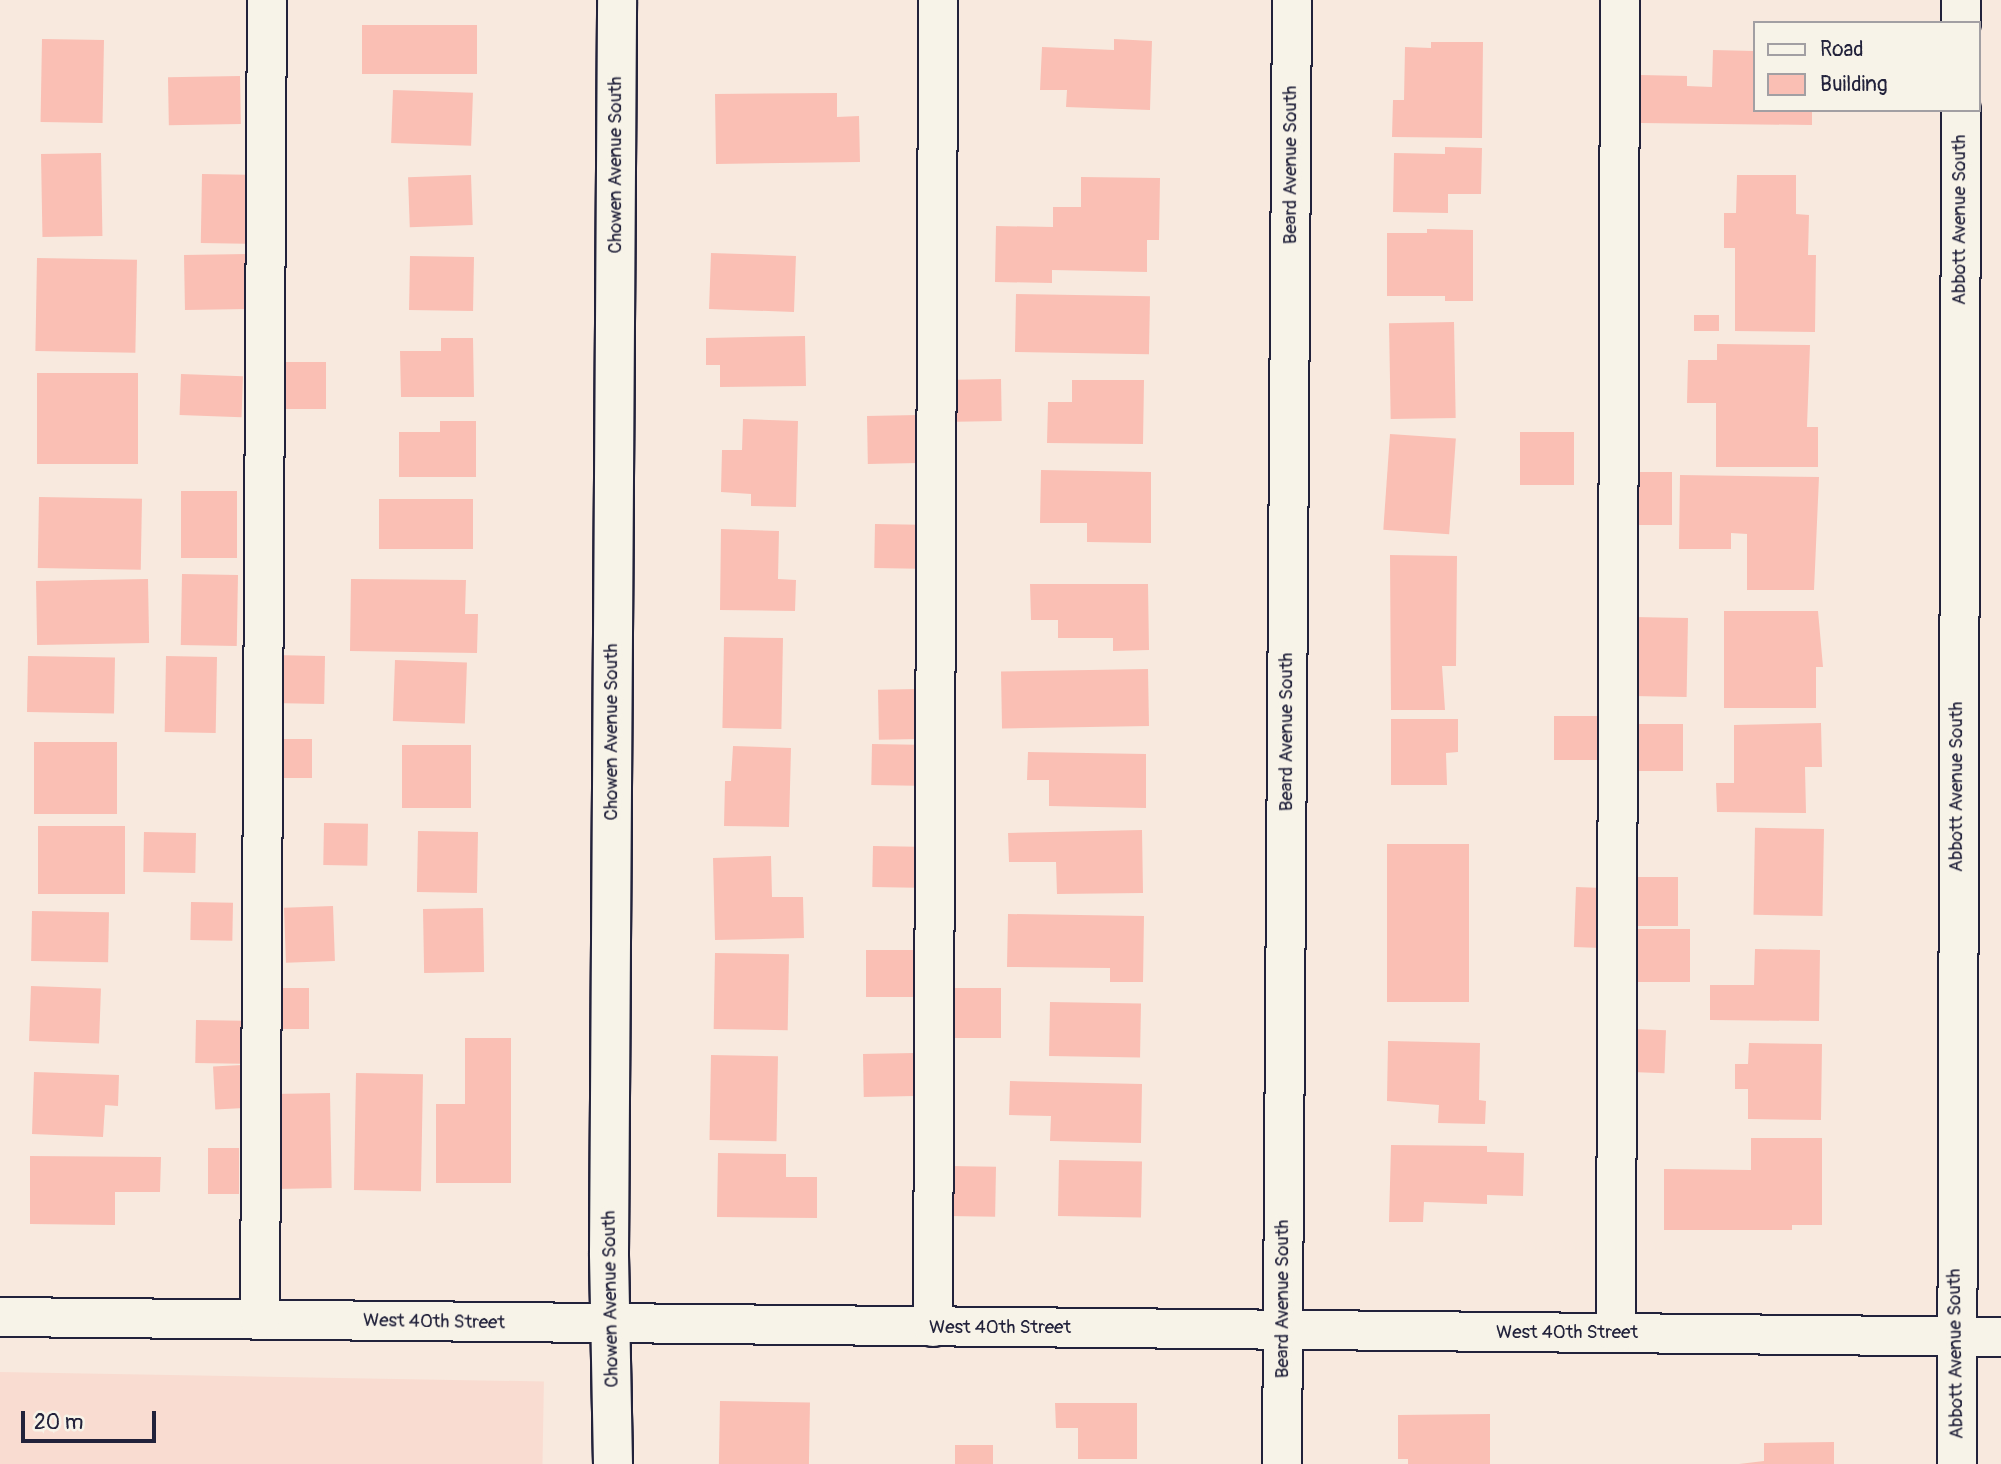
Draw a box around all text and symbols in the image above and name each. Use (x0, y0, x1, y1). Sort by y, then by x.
legend (1752, 21, 1980, 112)
text: Road (1820, 36, 1864, 63)
text: Building (1820, 71, 1887, 98)
street label: Chowen Avenue South (605, 76, 627, 254)
street label: Beard Avenue South (1280, 86, 1302, 244)
street label: Abbott Avenue South (1949, 135, 1971, 305)
street label: Chowen Avenue South (601, 643, 623, 821)
street label: Beard Avenue South (1276, 653, 1298, 811)
street label: Abbott Avenue South (1946, 702, 1968, 872)
street label: Chowen Avenue South (598, 1210, 624, 1388)
street label: Beard Avenue South (1272, 1220, 1294, 1378)
street label: Abbott Avenue South (1943, 1269, 1969, 1439)
street label: West 40th Street (363, 1309, 505, 1335)
street label: West 40th Street (929, 1317, 1071, 1339)
street label: West 40th Street (1496, 1322, 1638, 1344)
scale bar (24, 1398, 159, 1442)
text: 20 m (34, 1409, 83, 1436)

